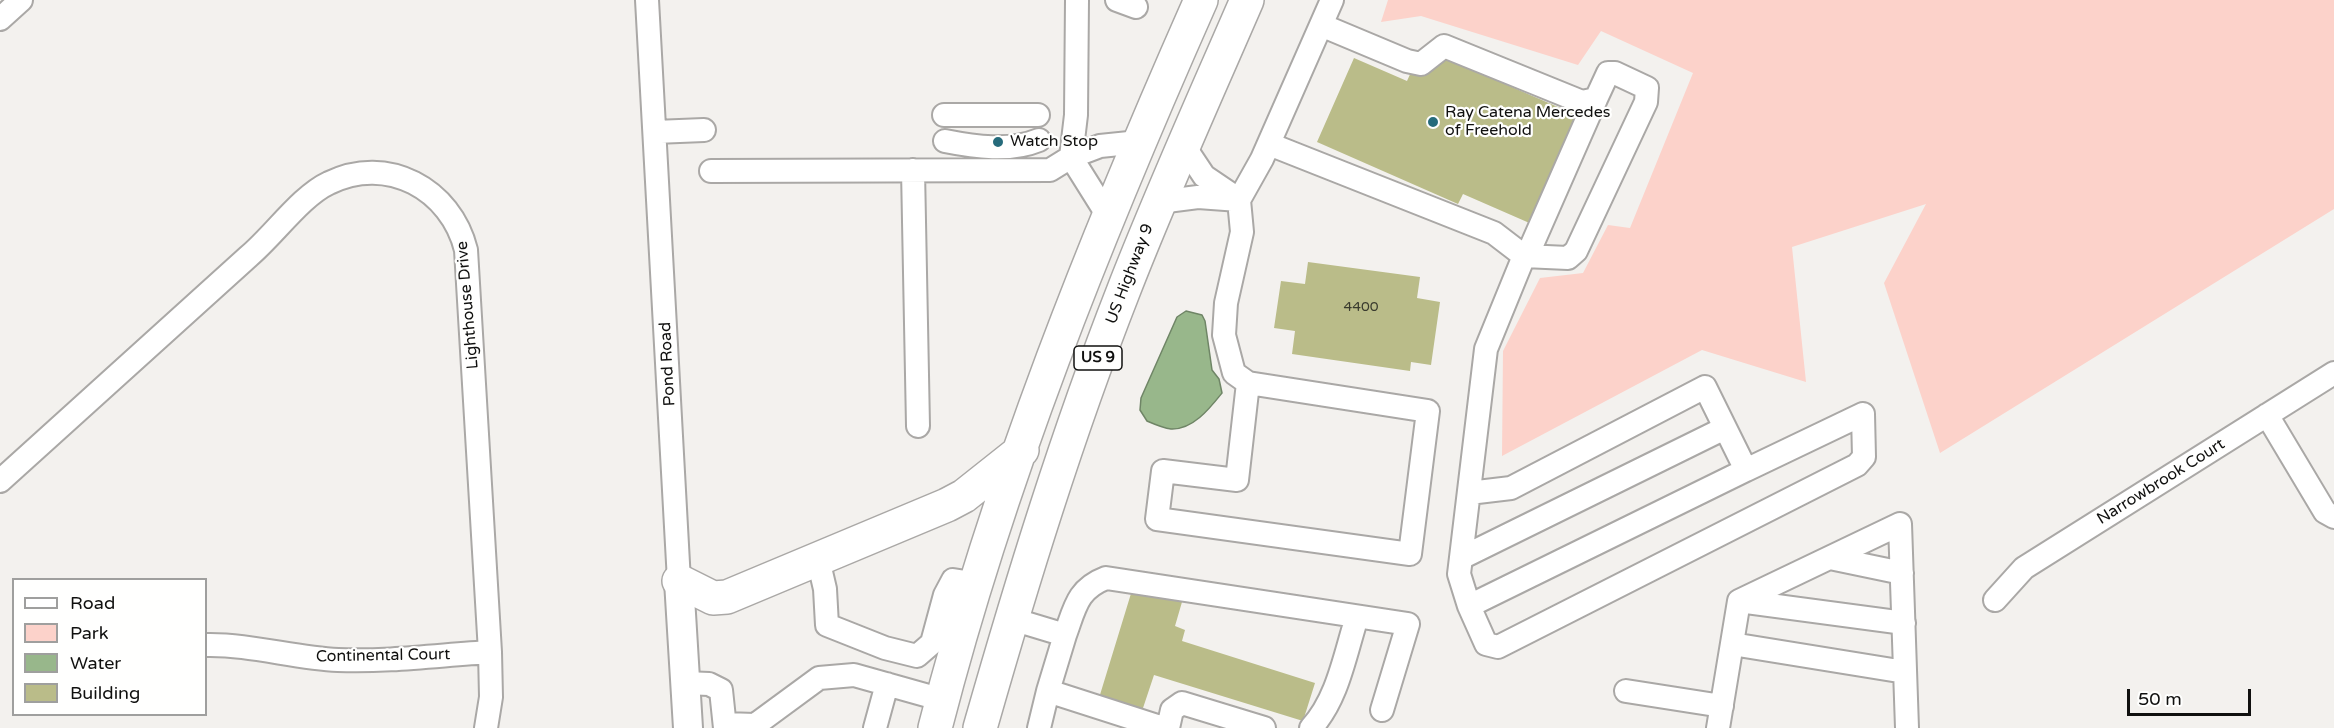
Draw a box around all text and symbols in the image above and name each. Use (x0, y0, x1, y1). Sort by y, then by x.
place label: Ray Catena Mercedes of Freehold (1445, 103, 1610, 141)
marker: Ray Catena Mercedes of Freehold (1426, 115, 1440, 129)
place label: Watch Stop (1010, 132, 1098, 152)
marker: Watch Stop (991, 135, 1005, 149)
street label: US Highway 9 (1102, 221, 1158, 327)
street label: Lighthouse Drive (453, 240, 483, 370)
house number: 4400 (1343, 299, 1379, 315)
street label: Pond Road (656, 321, 680, 407)
road number: US 9 (1074, 346, 1122, 370)
street label: Narrowbrook Court (2094, 435, 2228, 529)
legend (12, 578, 207, 716)
text: Road (70, 592, 115, 614)
text: Park (70, 622, 108, 644)
street label: Continental Court (316, 645, 450, 667)
text: Water (70, 652, 121, 674)
scale bar (2130, 677, 2254, 715)
text: Building (70, 682, 140, 704)
text: 50 m (2138, 688, 2182, 710)

